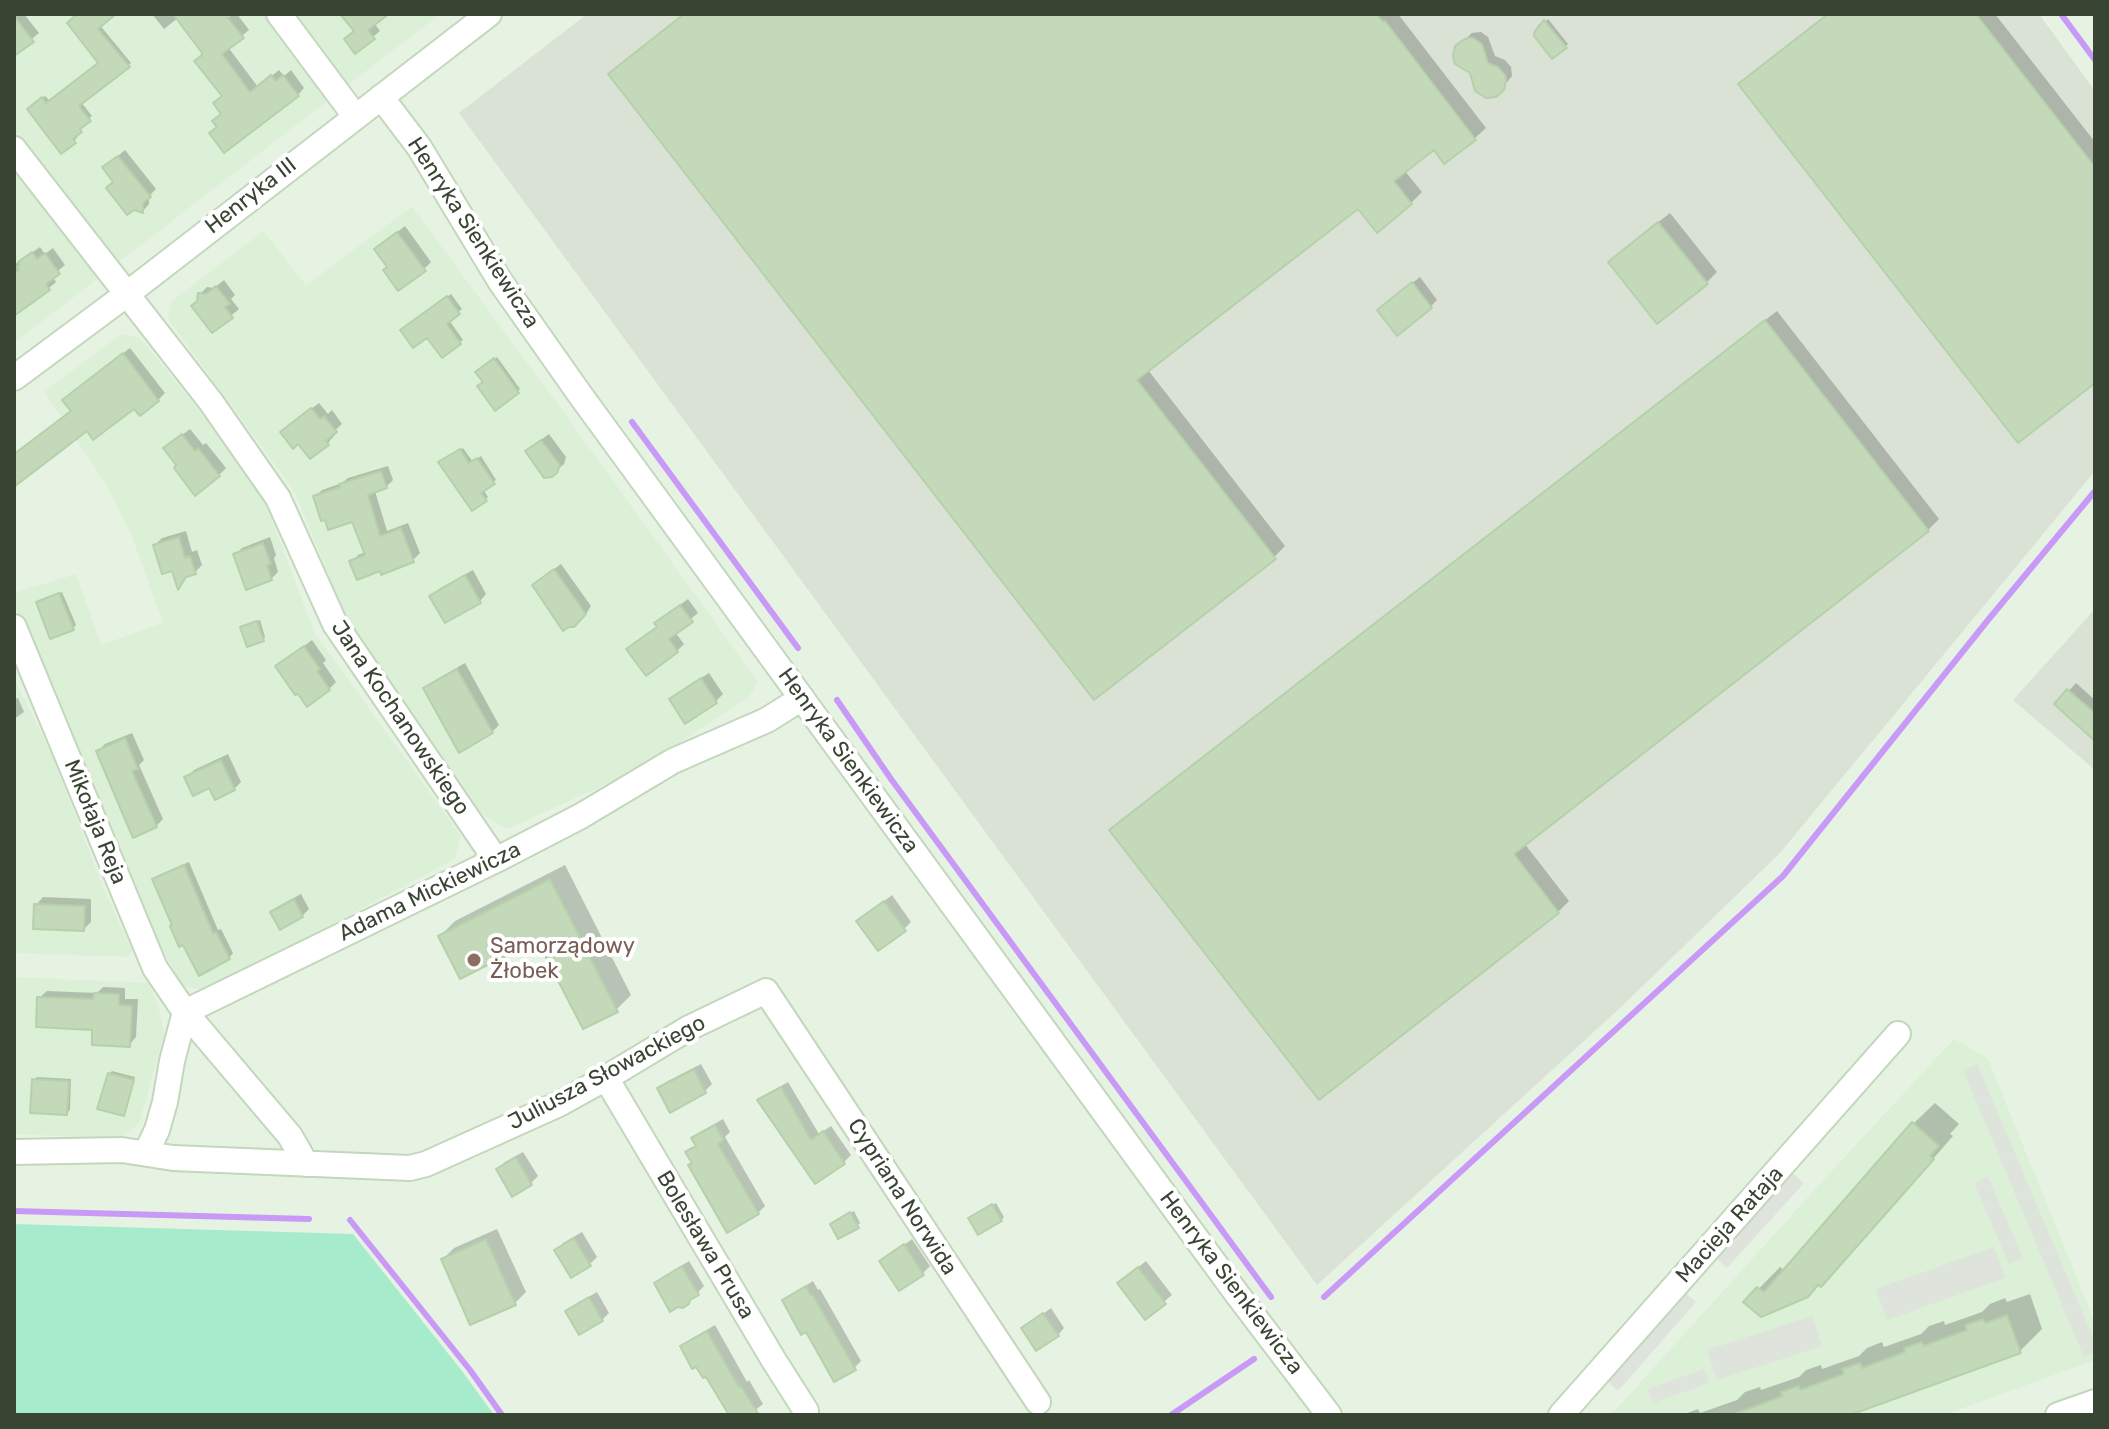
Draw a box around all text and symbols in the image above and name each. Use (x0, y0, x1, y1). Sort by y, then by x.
street label: Henryka Sienkiewicza (401, 133, 545, 333)
street label: Henryka III (200, 152, 302, 240)
street label: Jana Kochanowskiego (325, 616, 475, 820)
street label: Henryka Sienkiewicza (772, 663, 924, 859)
street label: Mikołaja Reja (58, 756, 132, 888)
street label: Adama Mickiewicza (335, 837, 525, 947)
place label: Samorządowy Żłobek (490, 934, 635, 986)
marker: Samorządowy Żłobek (465, 951, 483, 969)
street label: Juliusza Słowackiego (504, 1010, 710, 1136)
street label: Cypriana Norwida (842, 1114, 962, 1280)
street label: Macieja Rataja (1671, 1161, 1789, 1289)
street label: Bolesława Prusa (650, 1166, 760, 1324)
street label: Henryka Sienkiewicza (1154, 1186, 1308, 1380)

